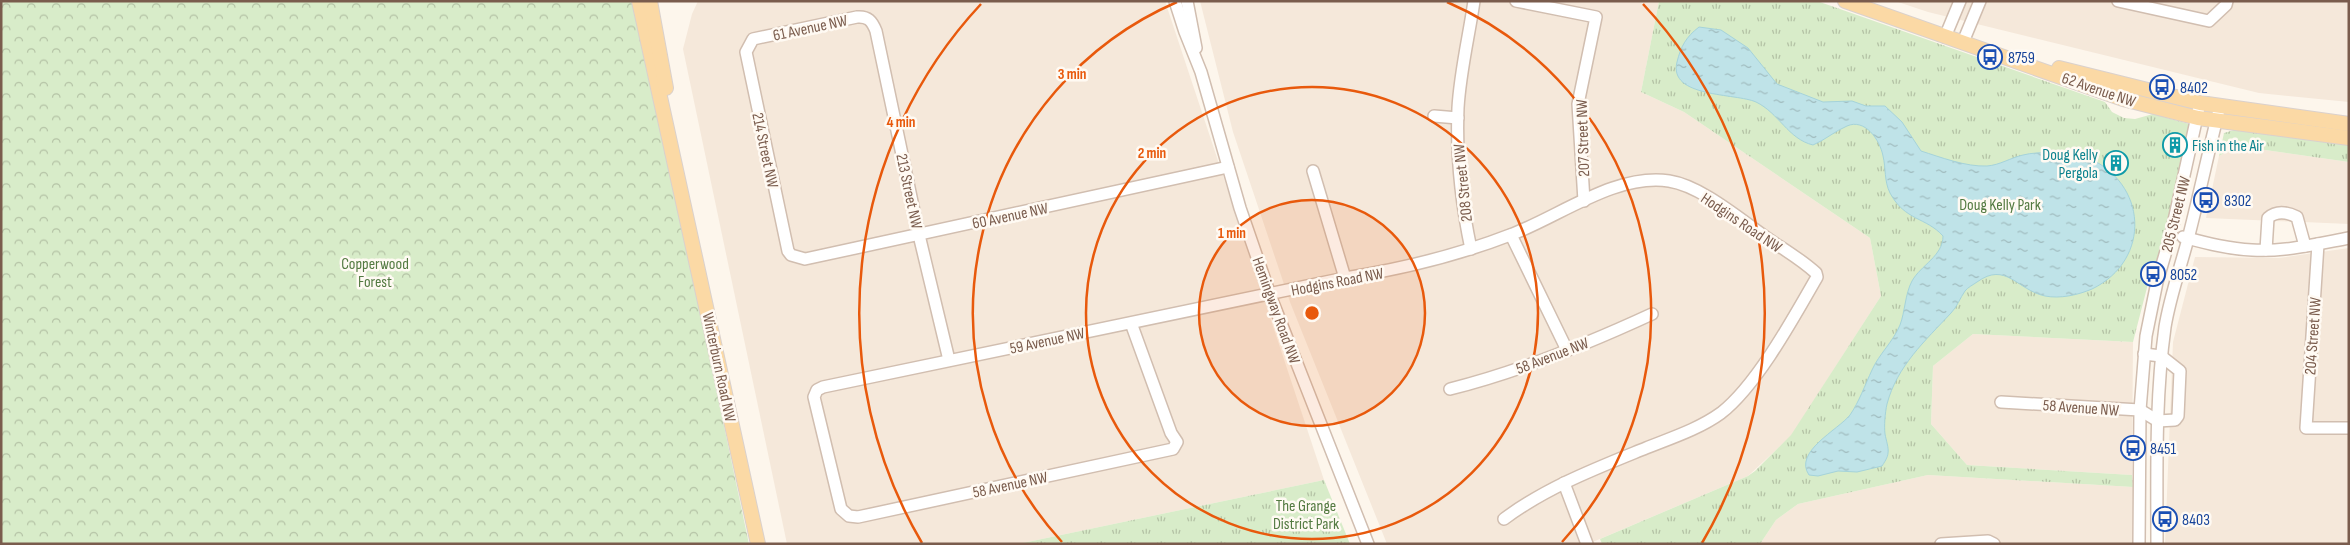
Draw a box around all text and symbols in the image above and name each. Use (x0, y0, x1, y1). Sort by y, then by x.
street label: 61 Avenue NW (771, 11, 850, 46)
bus stop icon: 8759 (1977, 44, 2003, 70)
place label: 8759 (2008, 49, 2035, 68)
text: 3 min (1058, 65, 1086, 84)
street label: 62 Avenue NW (2059, 69, 2138, 112)
bus stop icon: 8402 (2149, 74, 2175, 100)
place label: 8402 (2180, 79, 2208, 98)
street label: 207 Street NW (1573, 98, 1594, 177)
street label: 214 Street NW (747, 111, 782, 190)
text: 4 min (887, 113, 915, 132)
building icon: Fish in the Air (2162, 132, 2188, 158)
place label: Fish in the Air (2192, 137, 2264, 156)
street label: 208 Street NW (1450, 142, 1477, 223)
text: 2 min (1138, 144, 1166, 163)
place label: Doug Kelly Pergola (2042, 146, 2098, 183)
building icon: Doug Kelly Pergola (2103, 150, 2129, 176)
street label: 213 Street NW (891, 152, 926, 231)
street label: 205 Street NW (2158, 174, 2195, 254)
bus stop icon: 8302 (2193, 187, 2219, 213)
street label: Hodgins Road NW (1697, 189, 1786, 258)
place label: 8302 (2224, 192, 2251, 211)
park label: Doug Kelly Park (1959, 196, 2041, 215)
street label: 60 Avenue NW (971, 199, 1050, 234)
text: 1 min (1218, 224, 1246, 243)
park label: Copperwood Forest (341, 255, 409, 292)
street label: Hemingway Road NW (1247, 255, 1304, 367)
bus stop icon: 8052 (2140, 261, 2166, 287)
street label: Hodgins Road NW (1289, 264, 1386, 301)
place label: 8052 (2170, 266, 2197, 285)
street label: 204 Street NW (2301, 296, 2326, 376)
centre of rings (1303, 304, 1321, 322)
street label: Winterburn Road NW (698, 311, 740, 424)
street label: 59 Avenue NW (1008, 324, 1087, 359)
street label: 58 Avenue NW (1514, 334, 1592, 379)
street label: 58 Avenue NW (2042, 396, 2120, 421)
bus stop icon: 8451 (2120, 435, 2146, 461)
place label: 8451 (2150, 440, 2176, 459)
street label: 58 Avenue NW (971, 468, 1050, 503)
park label: The Grange District Park (1273, 497, 1339, 534)
bus stop icon: 8403 (2152, 506, 2178, 532)
place label: 8403 (2182, 511, 2210, 530)

